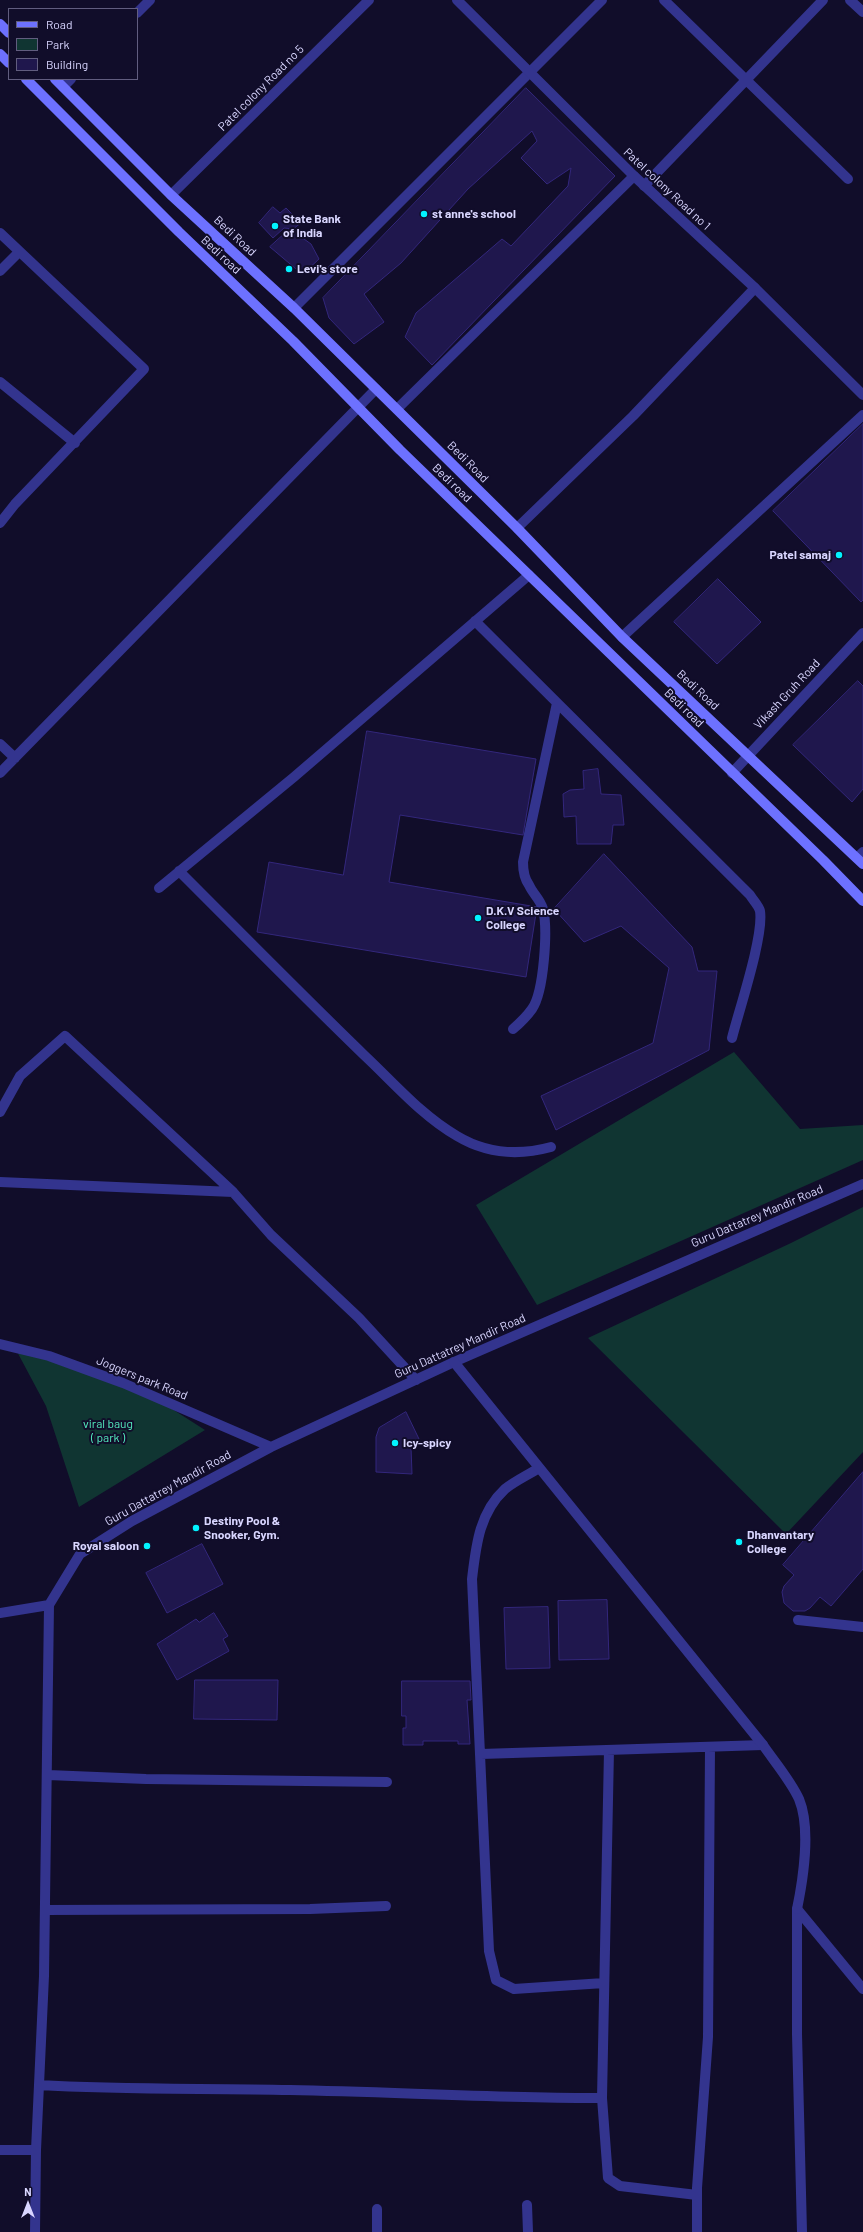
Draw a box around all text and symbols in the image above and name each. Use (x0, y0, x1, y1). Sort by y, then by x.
legend (8, 8, 138, 80)
text: Road (46, 17, 73, 31)
text: Park (46, 37, 70, 51)
street label: Patel colony Road no 5 (215, 42, 307, 134)
text: Building (46, 57, 88, 71)
street label: Patel colony Road no 1 (621, 145, 713, 233)
place label: st anne's school (432, 207, 516, 221)
marker: st anne's school (419, 209, 429, 219)
place label: State Bank of India (283, 212, 341, 240)
street label: Bedi Road (211, 213, 259, 259)
marker: State Bank of India (270, 221, 280, 231)
street label: Bedi road (198, 233, 244, 277)
place label: Levi's store (297, 262, 358, 276)
marker: Levi's store (284, 264, 294, 274)
street label: Bedi Road (444, 438, 492, 486)
street label: Bedi road (429, 461, 475, 505)
place label: Patel samaj (770, 548, 831, 562)
marker: Patel samaj (834, 550, 844, 560)
street label: Vikash Gruh Road (751, 656, 823, 732)
street label: Bedi Road (674, 667, 722, 713)
street label: Bedi road (661, 686, 707, 730)
place label: D.K.V Science College (486, 904, 559, 932)
marker: D.K.V Science College (473, 913, 483, 923)
street label: Guru Dattatrey Mandir Road (689, 1182, 825, 1250)
street label: Guru Dattatrey Mandir Road (392, 1311, 528, 1381)
street label: Joggers park Road (94, 1353, 190, 1403)
park label: viral baug ( park ) (83, 1417, 133, 1445)
place label: Icy-spicy (403, 1436, 451, 1450)
marker: Icy-spicy (390, 1438, 400, 1448)
street label: Guru Dattatrey Mandir Road (102, 1447, 234, 1529)
place label: Destiny Pool & Snooker, Gym. (204, 1514, 280, 1542)
marker: Destiny Pool & Snooker, Gym. (191, 1523, 201, 1533)
place label: Dhanvantary College (747, 1528, 814, 1556)
marker: Dhanvantary College (734, 1537, 744, 1547)
place label: Royal saloon (73, 1539, 139, 1553)
marker: Royal saloon (142, 1541, 152, 1551)
north arrow (8, 2184, 48, 2224)
text: N (24, 2185, 32, 2198)

